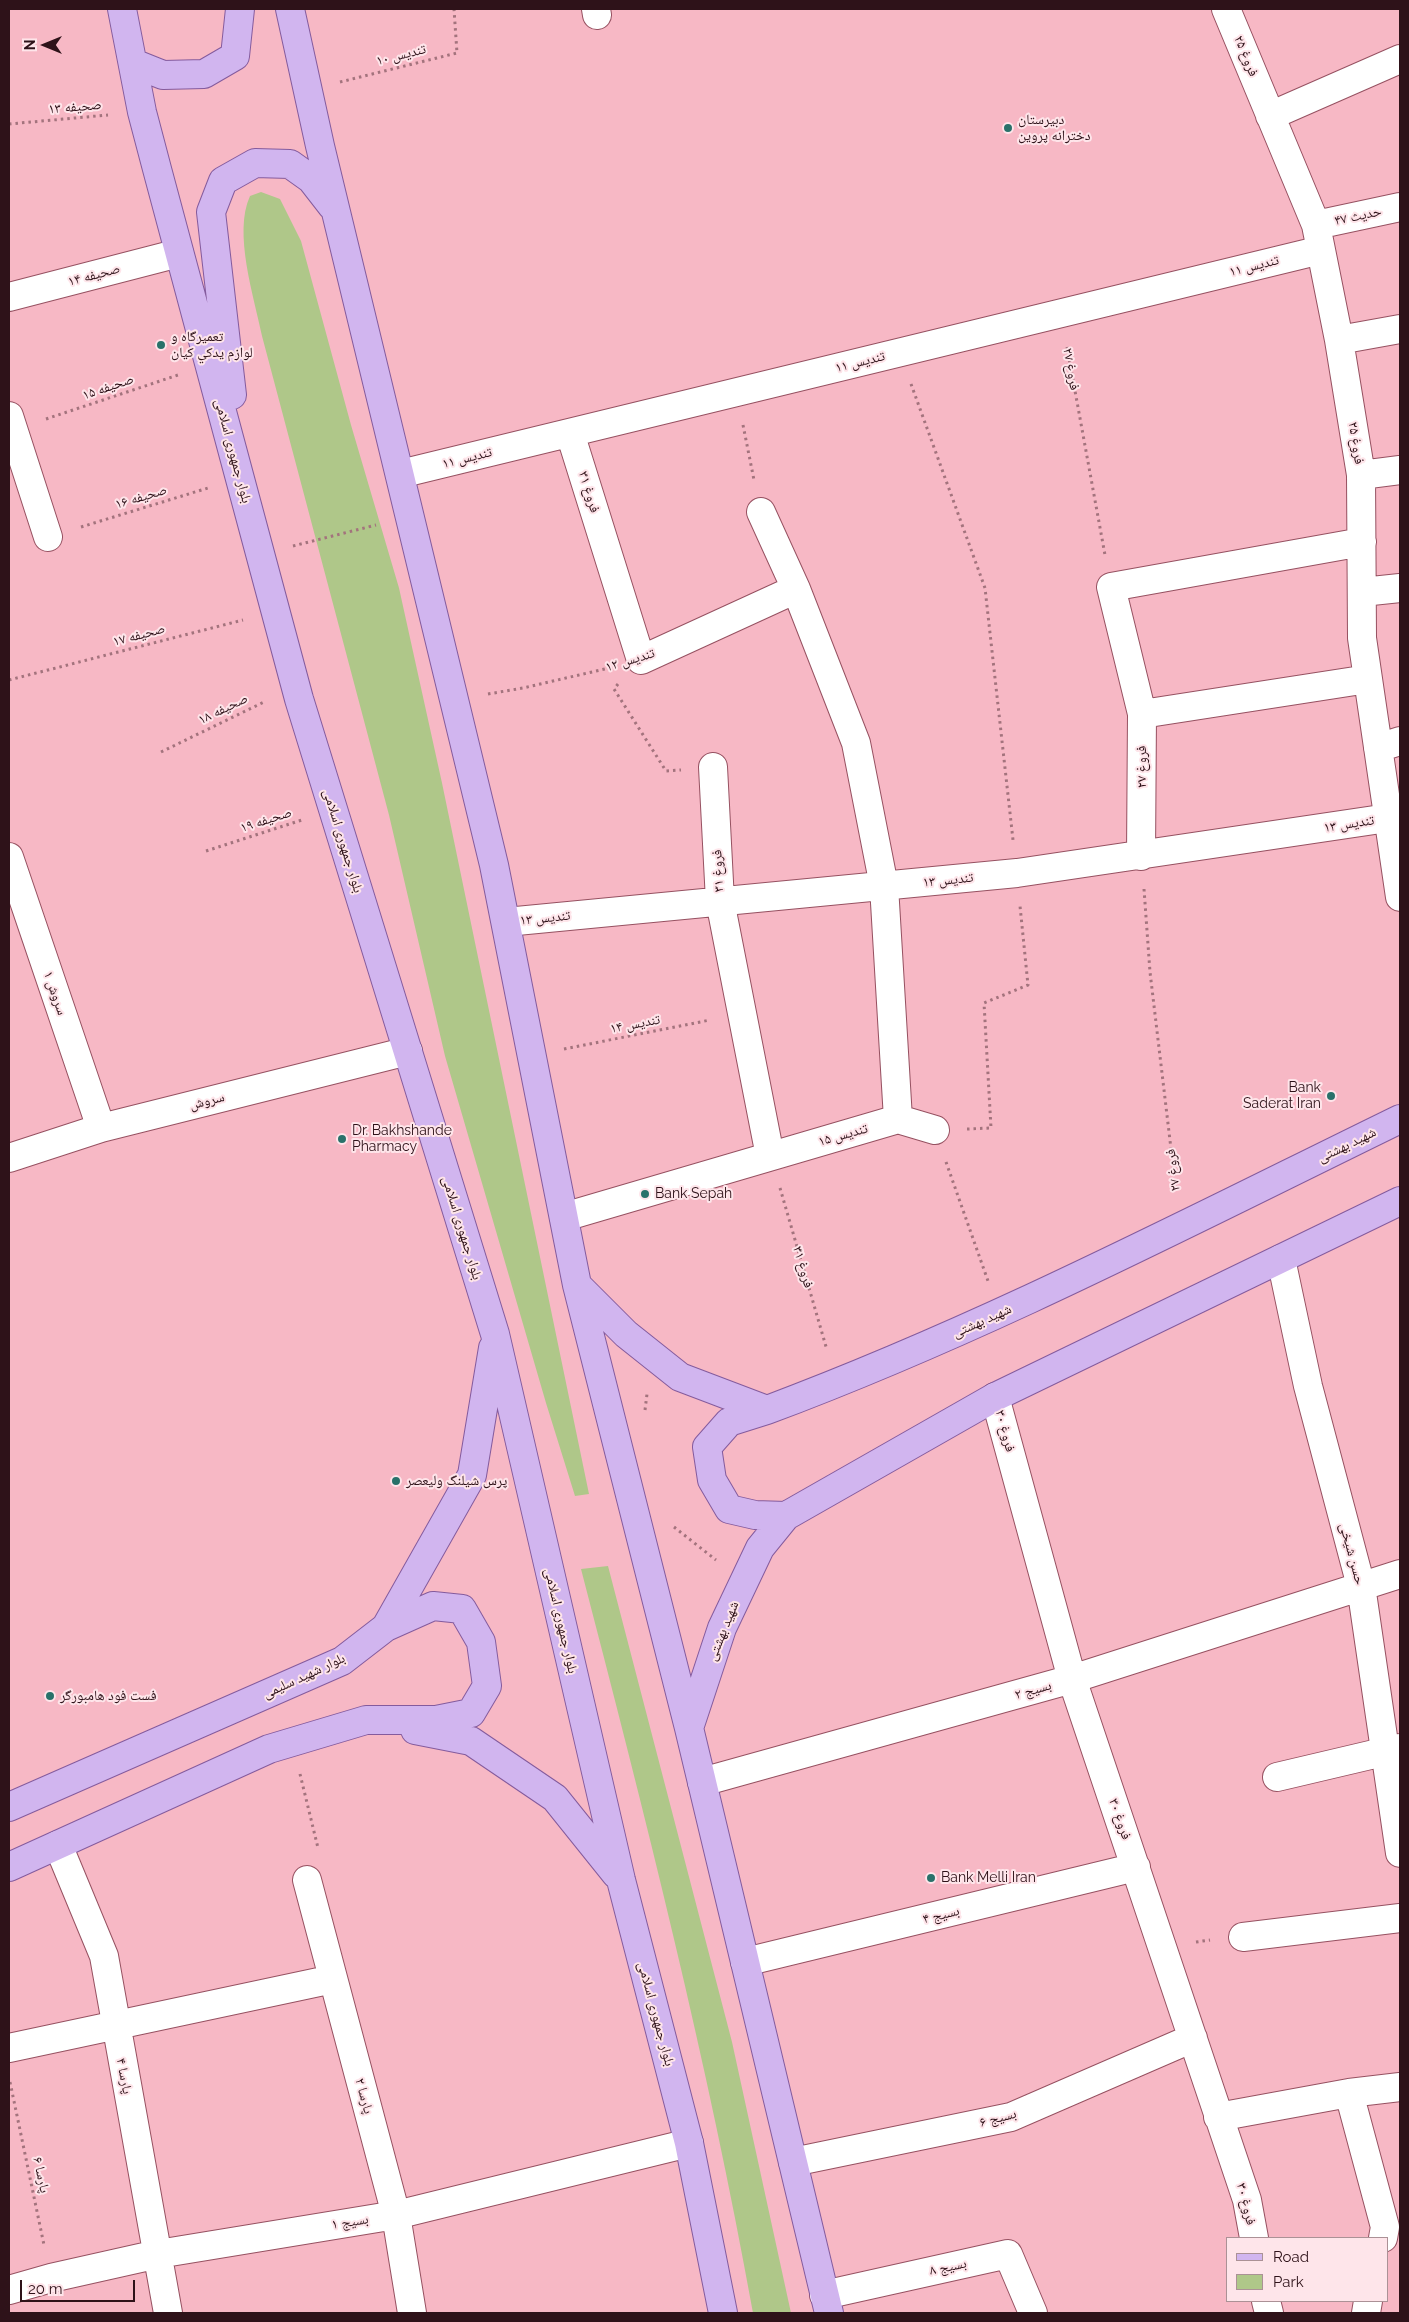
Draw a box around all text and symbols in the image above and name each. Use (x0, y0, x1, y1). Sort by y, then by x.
north arrow (20, 20, 70, 70)
street label: فروغ ۲۵ (1230, 33, 1262, 79)
text: N (22, 40, 38, 50)
street label: تندیس ۱۰ (374, 41, 428, 69)
street label: صحیفه ۱۳ (48, 96, 102, 118)
place label: دبیرستان دخترانه پروین (1018, 112, 1090, 144)
marker: دبیرستان دخترانه پروین (1002, 122, 1014, 134)
street label: حدیث ۴۷ (1333, 203, 1383, 229)
street label: تندیس ۱۱ (1227, 252, 1281, 280)
street label: صحیفه ۱۴ (66, 260, 122, 290)
place label: تعميرگاه و لوازم يدكي كيان (171, 329, 253, 362)
marker: تعميرگاه و لوازم يدكي كيان (155, 339, 167, 351)
street label: فروغ ۲۷ (1059, 347, 1083, 391)
street label: تندیس ۱۱ (833, 348, 887, 376)
street label: صحیفه ۱۵ (80, 370, 136, 404)
street label: بلوار جمهوری اسلامی (211, 397, 255, 505)
street label: فروغ ۲۵ (1344, 421, 1368, 465)
street label: تندیس ۱۱ (440, 444, 494, 472)
street label: فروغ ۳۱ (575, 469, 603, 515)
street label: صحیفه ۱۶ (113, 481, 169, 513)
street label: صحیفه ۱۷ (111, 620, 167, 650)
street label: تندیس ۱۲ (603, 645, 657, 675)
street label: صحیفه ۱۸ (195, 690, 251, 728)
street label: فروغ ۲۷ (1134, 746, 1150, 788)
street label: بلوار جمهوری اسلامی (319, 787, 367, 895)
street label: صحیفه ۱۹ (238, 804, 294, 836)
street label: تندیس ۱۳ (1323, 812, 1375, 836)
street label: فروغ ۳۱ (708, 849, 728, 893)
street label: تندیس ۱۳ (922, 869, 974, 891)
street label: تندیس ۱۳ (519, 907, 571, 929)
street label: سروش ۱ (40, 969, 70, 1017)
street label: تندیس ۱۴ (609, 1011, 661, 1037)
place label: Bank Saderat Iran (1243, 1080, 1321, 1112)
street label: سروش (188, 1089, 226, 1113)
marker: Bank Saderat Iran (1325, 1090, 1337, 1102)
street label: تندیس ۱۵ (816, 1120, 870, 1150)
place label: Dr. Bakhshande Pharmacy (352, 1123, 452, 1156)
street label: شهید بهشتی (1315, 1124, 1379, 1166)
marker: Dr. Bakhshande Pharmacy (336, 1133, 348, 1145)
street label: فروغ ۲۷ (1162, 1148, 1184, 1192)
street label: بلوار جمهوری اسلامی (438, 1174, 486, 1282)
place label: Bank Sepah (655, 1186, 732, 1202)
marker: Bank Sepah (639, 1188, 651, 1200)
street label: فروغ ۳۱ (789, 1244, 817, 1290)
street label: شهید بهشتی (950, 1301, 1014, 1341)
street label: فروغ ۳۰ (991, 1408, 1019, 1454)
place label: پرس شیلنگ ولیعصر (406, 1473, 507, 1489)
marker: پرس شیلنگ ولیعصر (390, 1475, 402, 1487)
street label: حسن شیخی (1336, 1521, 1368, 1587)
street label: بلوار جمهوری اسلامی (541, 1567, 581, 1675)
street label: شهید بهشتی (703, 1599, 743, 1663)
street label: بلوار شهید سلیمی (260, 1650, 348, 1702)
street label: بسیج ۲ (1013, 1677, 1053, 1703)
place label: فست فود هامبورگر (60, 1688, 157, 1704)
marker: فست فود هامبورگر (44, 1690, 56, 1702)
street label: فروغ ۳۰ (1105, 1796, 1135, 1842)
place label: Bank Melli Iran (941, 1870, 1036, 1886)
marker: Bank Melli Iran (925, 1872, 937, 1884)
street label: بسیج ۴ (921, 1902, 961, 1928)
street label: بلوار جمهوری اسلامی (634, 1960, 678, 2068)
street label: پارسا ۴ (112, 2057, 136, 2095)
street label: پارسا ۲ (351, 2076, 377, 2116)
street label: بسیج ۶ (978, 2105, 1018, 2131)
street label: پارسا ۶ (29, 2155, 53, 2195)
street label: فروغ ۳۰ (1233, 2181, 1259, 2227)
street label: بسیج ۱ (330, 2211, 370, 2233)
legend (1226, 2237, 1389, 2302)
text: Road (1273, 2248, 1309, 2266)
street label: بسیج ۸ (928, 2255, 968, 2279)
scale bar (22, 2270, 138, 2302)
text: Park (1273, 2273, 1304, 2291)
text: 20 m (28, 2280, 63, 2298)

